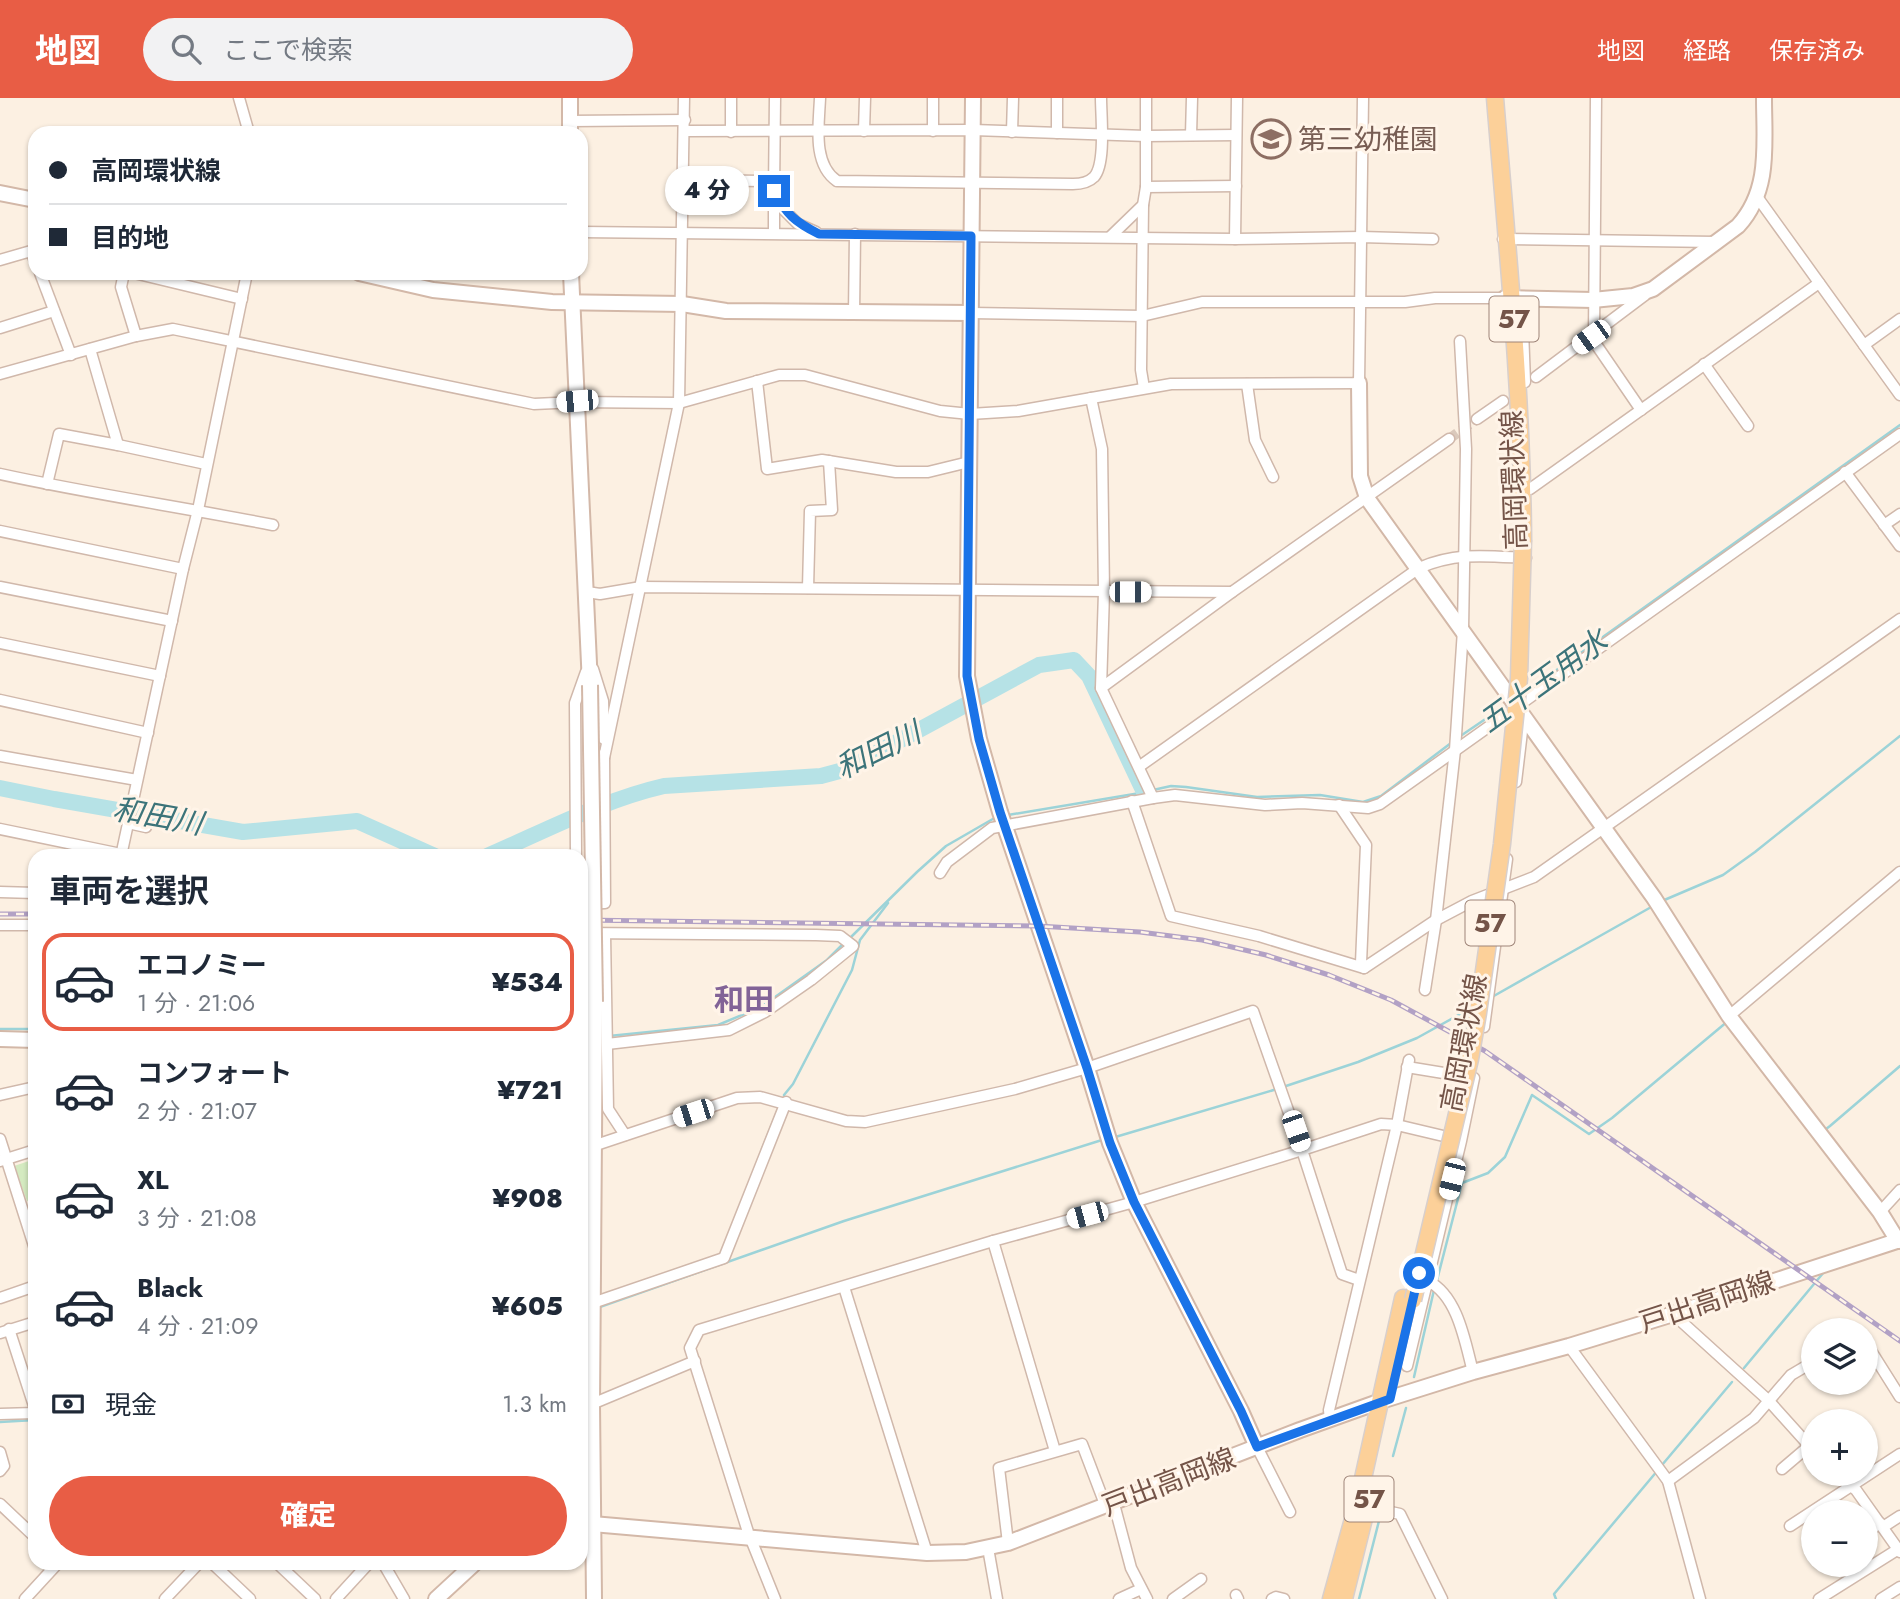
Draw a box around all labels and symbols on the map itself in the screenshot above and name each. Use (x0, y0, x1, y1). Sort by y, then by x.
school or university icon: 第三幼稚園 (1250, 118, 1292, 160)
place label: 第三幼稚園 (1298, 119, 1438, 160)
callout: 4 分 (666, 166, 750, 216)
route end (758, 175, 790, 207)
road number: 57 (1490, 296, 1538, 342)
car (1568, 316, 1615, 358)
car (556, 389, 599, 413)
street label: 高岡環状線 (1491, 409, 1537, 551)
car (1110, 582, 1152, 603)
water label: 五十玉用水 (1470, 618, 1619, 742)
water label: 和田川 (828, 710, 931, 789)
water label: 和田川 (110, 787, 209, 846)
road number: 57 (1466, 901, 1514, 946)
street label: 高岡環状線 (1431, 970, 1497, 1116)
district label: 和田 (714, 978, 774, 1021)
car (670, 1097, 717, 1129)
car (1280, 1108, 1313, 1154)
car (1437, 1156, 1468, 1202)
car (1064, 1199, 1111, 1231)
route start (1403, 1257, 1435, 1289)
street label: 戸出高岡線 (1634, 1261, 1780, 1343)
street label: 戸出高岡線 (1096, 1438, 1242, 1526)
road number: 57 (1344, 1476, 1394, 1522)

